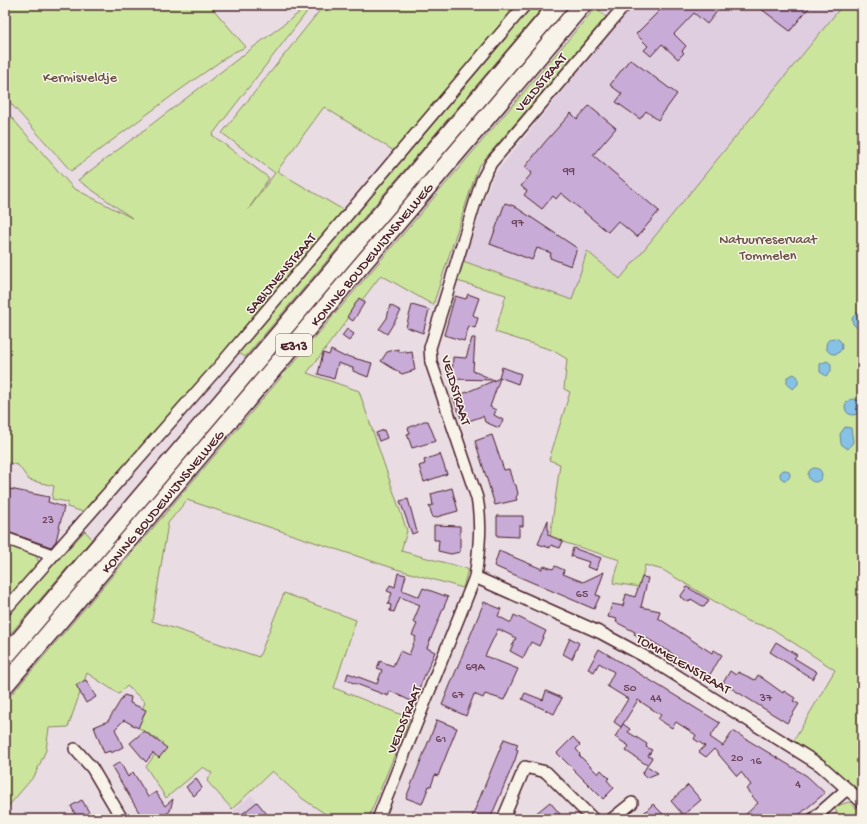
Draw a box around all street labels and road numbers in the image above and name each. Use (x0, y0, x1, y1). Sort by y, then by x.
street label: VELDSTRAAT (512, 50, 572, 117)
street label: KONING BOUDEWIJNSNELWEG (308, 179, 439, 331)
street label: SABIJNENSTRAAT (243, 230, 321, 319)
road number: E313 (276, 334, 312, 356)
street label: VELDSTRAAT (436, 353, 473, 428)
street label: KONING BOUDEWIJNSNELWEG (99, 426, 230, 578)
street label: TOMMELENSTRAAT (632, 631, 733, 699)
street label: VELDSTRAAT (384, 683, 427, 757)

